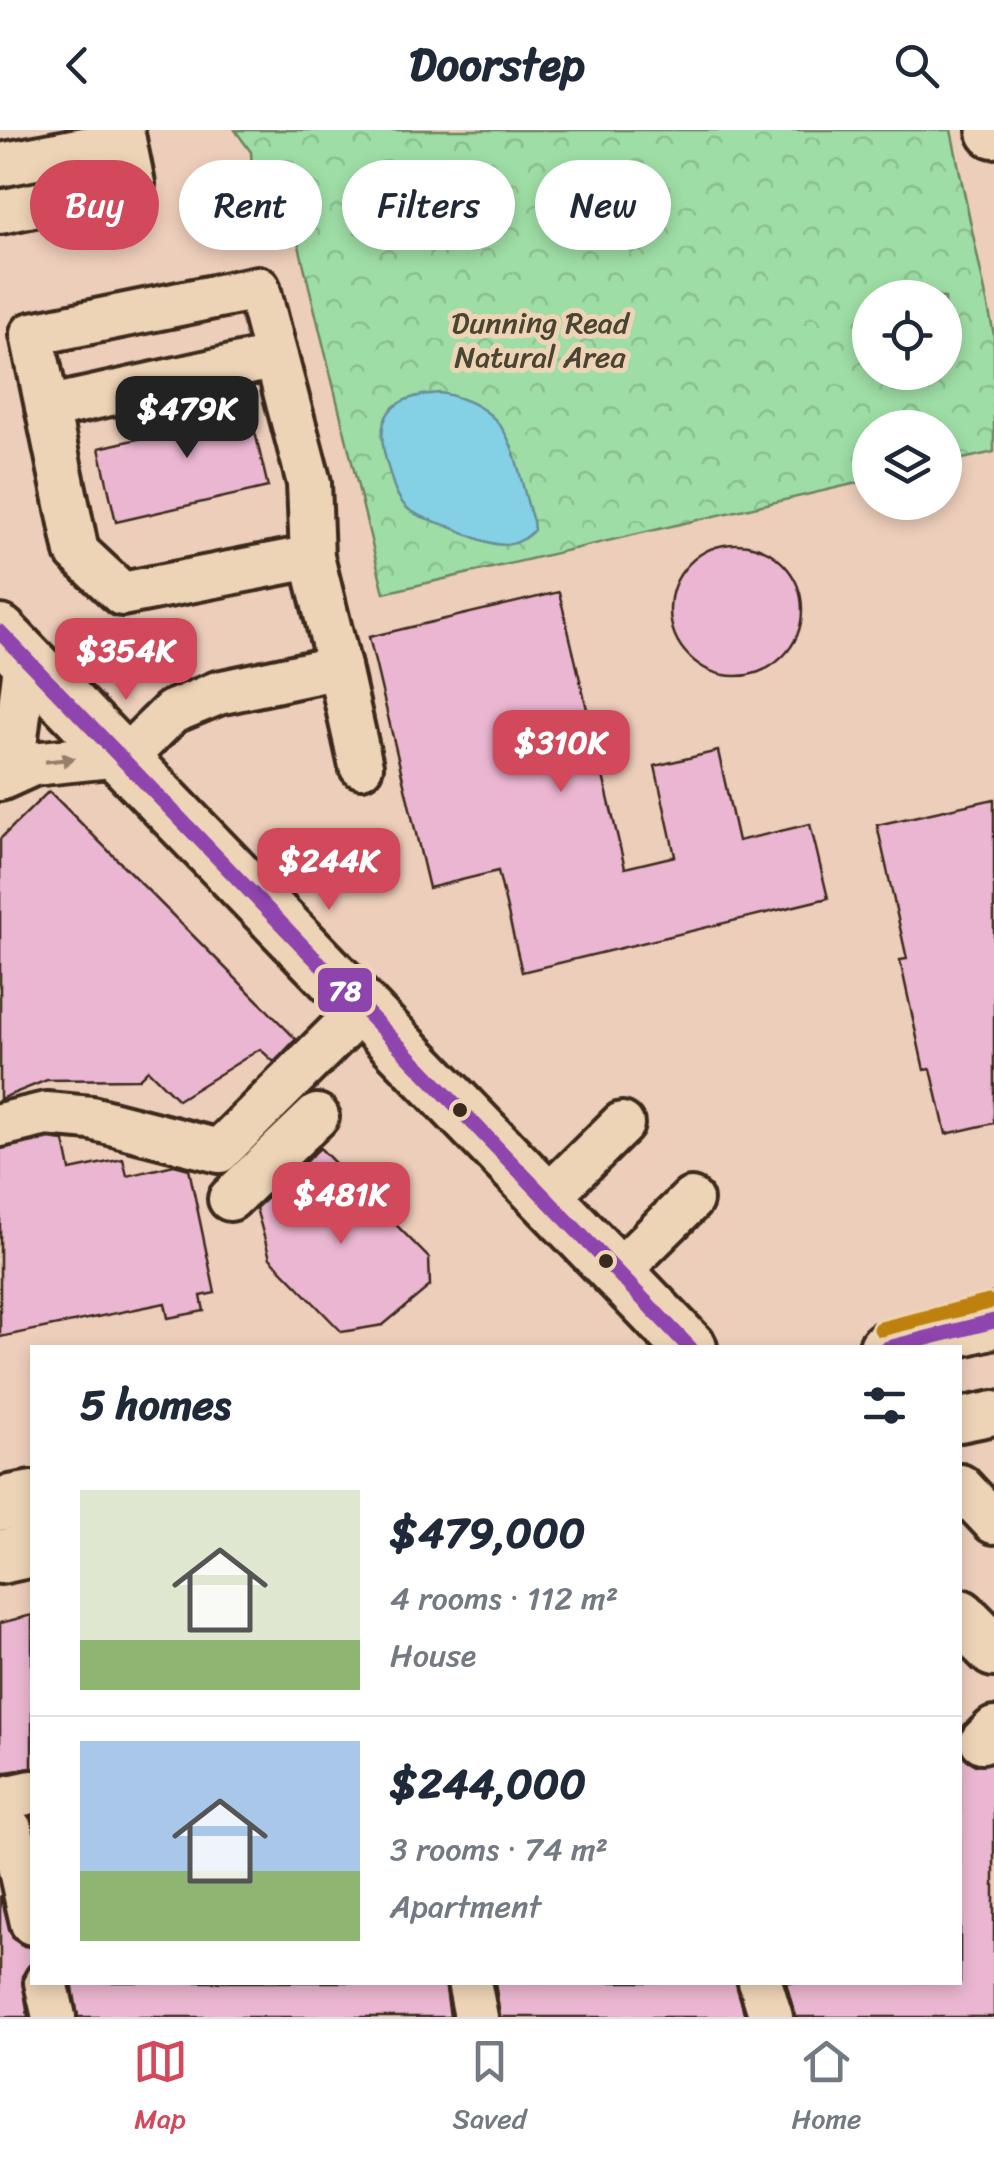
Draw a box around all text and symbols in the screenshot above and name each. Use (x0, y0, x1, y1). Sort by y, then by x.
text: Doorstep (409, 25, 585, 105)
icon: back (50, 38, 105, 93)
icon: search (889, 38, 944, 93)
chip: Buy (30, 160, 159, 250)
chip: Rent (179, 160, 322, 250)
chip: Filters (342, 160, 515, 250)
chip: New (535, 160, 671, 250)
map controls (852, 280, 962, 520)
button: locate (852, 280, 962, 390)
park label: Dunning Read Natural Area (451, 296, 631, 384)
pin: $479K (117, 376, 257, 461)
text: $479K (138, 380, 236, 437)
button: layers (852, 410, 962, 520)
pin: $354K (56, 618, 196, 703)
text: $354K (77, 622, 175, 679)
pin: $310K (491, 710, 631, 795)
text: $310K (515, 714, 607, 771)
one-way arrow (45, 752, 77, 768)
pin: $244K (259, 828, 399, 913)
text: $244K (279, 832, 379, 889)
line badge: 78 (316, 966, 374, 1014)
text: 78 (329, 966, 362, 1015)
unlabelled marker (450, 1100, 470, 1120)
pin: $481K (271, 1162, 411, 1247)
text: $481K (294, 1166, 388, 1223)
unlabelled marker (596, 1251, 616, 1271)
text: 5 homes (80, 1368, 231, 1442)
icon: filters (857, 1378, 912, 1433)
text: $479,000 (390, 1496, 585, 1570)
icon: home (160, 1530, 280, 1650)
text: 4 rooms · 112 m² (390, 1570, 618, 1627)
text: House (390, 1627, 476, 1684)
text: $244,000 (390, 1747, 586, 1821)
icon: home (160, 1781, 280, 1901)
text: 3 rooms · 74 m² (390, 1821, 608, 1878)
text: Apartment (390, 1878, 541, 1935)
tab: Map (133, 2034, 188, 2143)
tab: Saved (453, 2034, 526, 2143)
tab: Home (792, 2034, 861, 2143)

